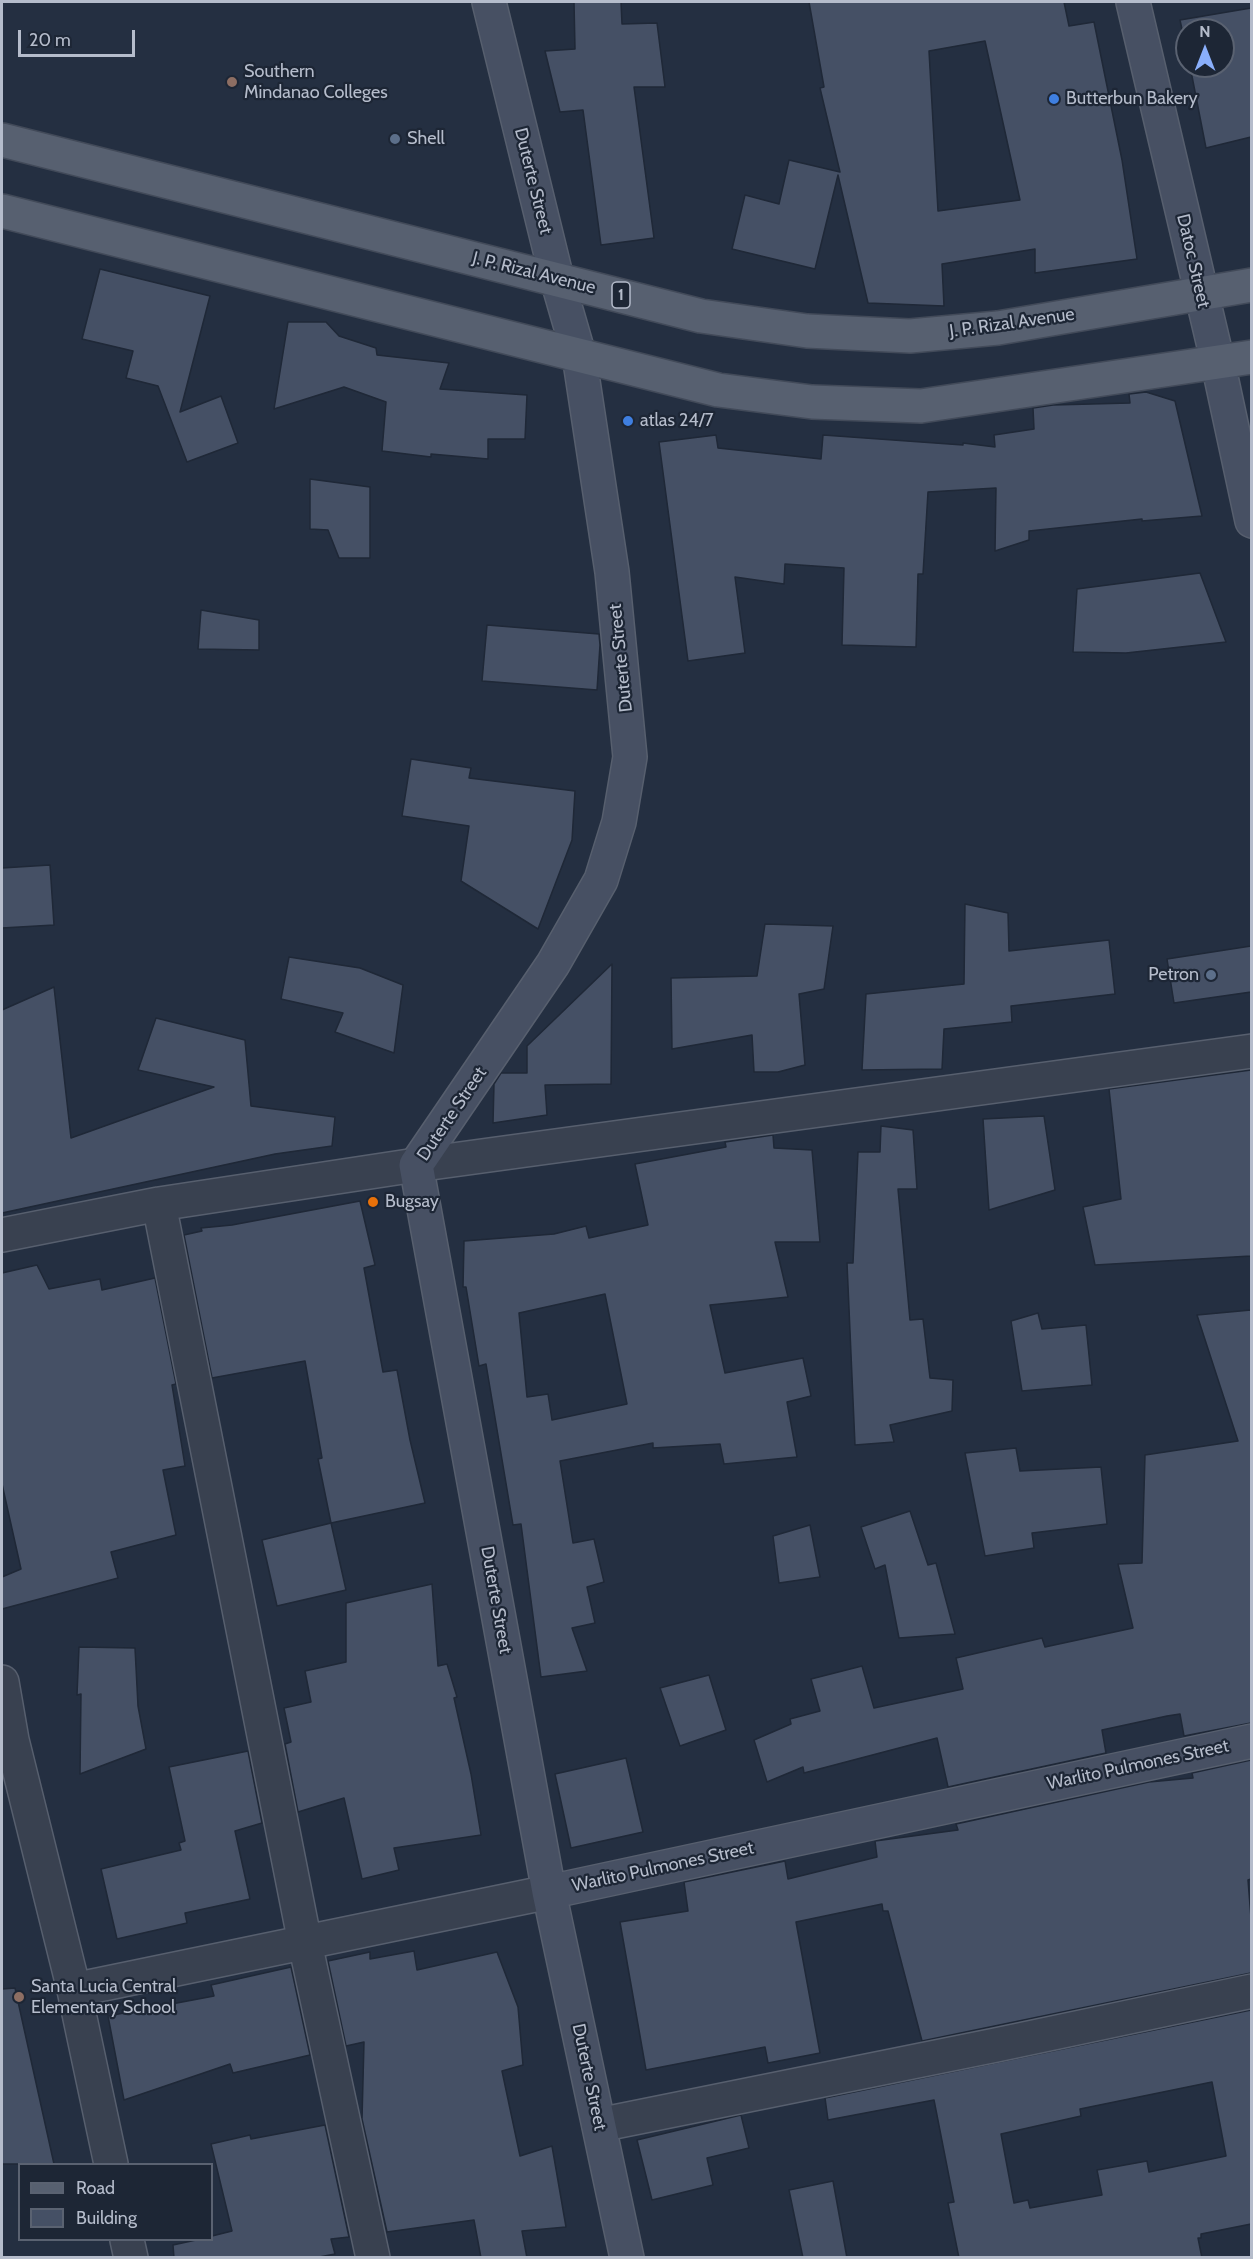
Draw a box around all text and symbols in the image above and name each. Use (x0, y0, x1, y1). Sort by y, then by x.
scale bar (21, 18, 138, 56)
north arrow (1175, 18, 1235, 78)
text: N (1199, 22, 1211, 41)
text: 20 m (29, 29, 71, 51)
place label: Southern Mindanao Colleges (244, 61, 388, 104)
marker: Southern Mindanao Colleges (225, 75, 239, 89)
place label: Butterbun Bakery (1066, 88, 1198, 110)
marker: Butterbun Bakery (1047, 92, 1061, 106)
street label: Duterte Street (509, 126, 557, 236)
place label: Shell (407, 128, 445, 150)
marker: Shell (388, 132, 402, 146)
street label: Datoc Street (1172, 212, 1214, 310)
street label: J. P. Rizal Avenue (470, 247, 598, 299)
road number: 1 (612, 282, 630, 308)
street label: J. P. Rizal Avenue (948, 304, 1076, 342)
place label: atlas 24/7 (640, 410, 714, 432)
marker: atlas 24/7 (621, 414, 635, 428)
street label: Duterte Street (605, 603, 637, 713)
place label: Petron (1148, 964, 1199, 986)
marker: Petron (1204, 968, 1218, 982)
street label: Duterte Street (413, 1063, 491, 1165)
place label: Bugsay (385, 1191, 439, 1213)
marker: Bugsay (366, 1195, 380, 1209)
street label: Duterte Street (476, 1545, 516, 1655)
street label: Warlito Pulmones Street (1045, 1735, 1231, 1795)
street label: Warlito Pulmones Street (570, 1837, 756, 1897)
place label: Santa Lucia Central Elementary School (31, 1976, 176, 2018)
marker: Santa Lucia Central Elementary School (12, 1990, 26, 2004)
street label: Duterte Street (567, 2022, 611, 2132)
legend (18, 2163, 213, 2241)
text: Road (76, 2177, 115, 2199)
text: Building (76, 2207, 137, 2229)

